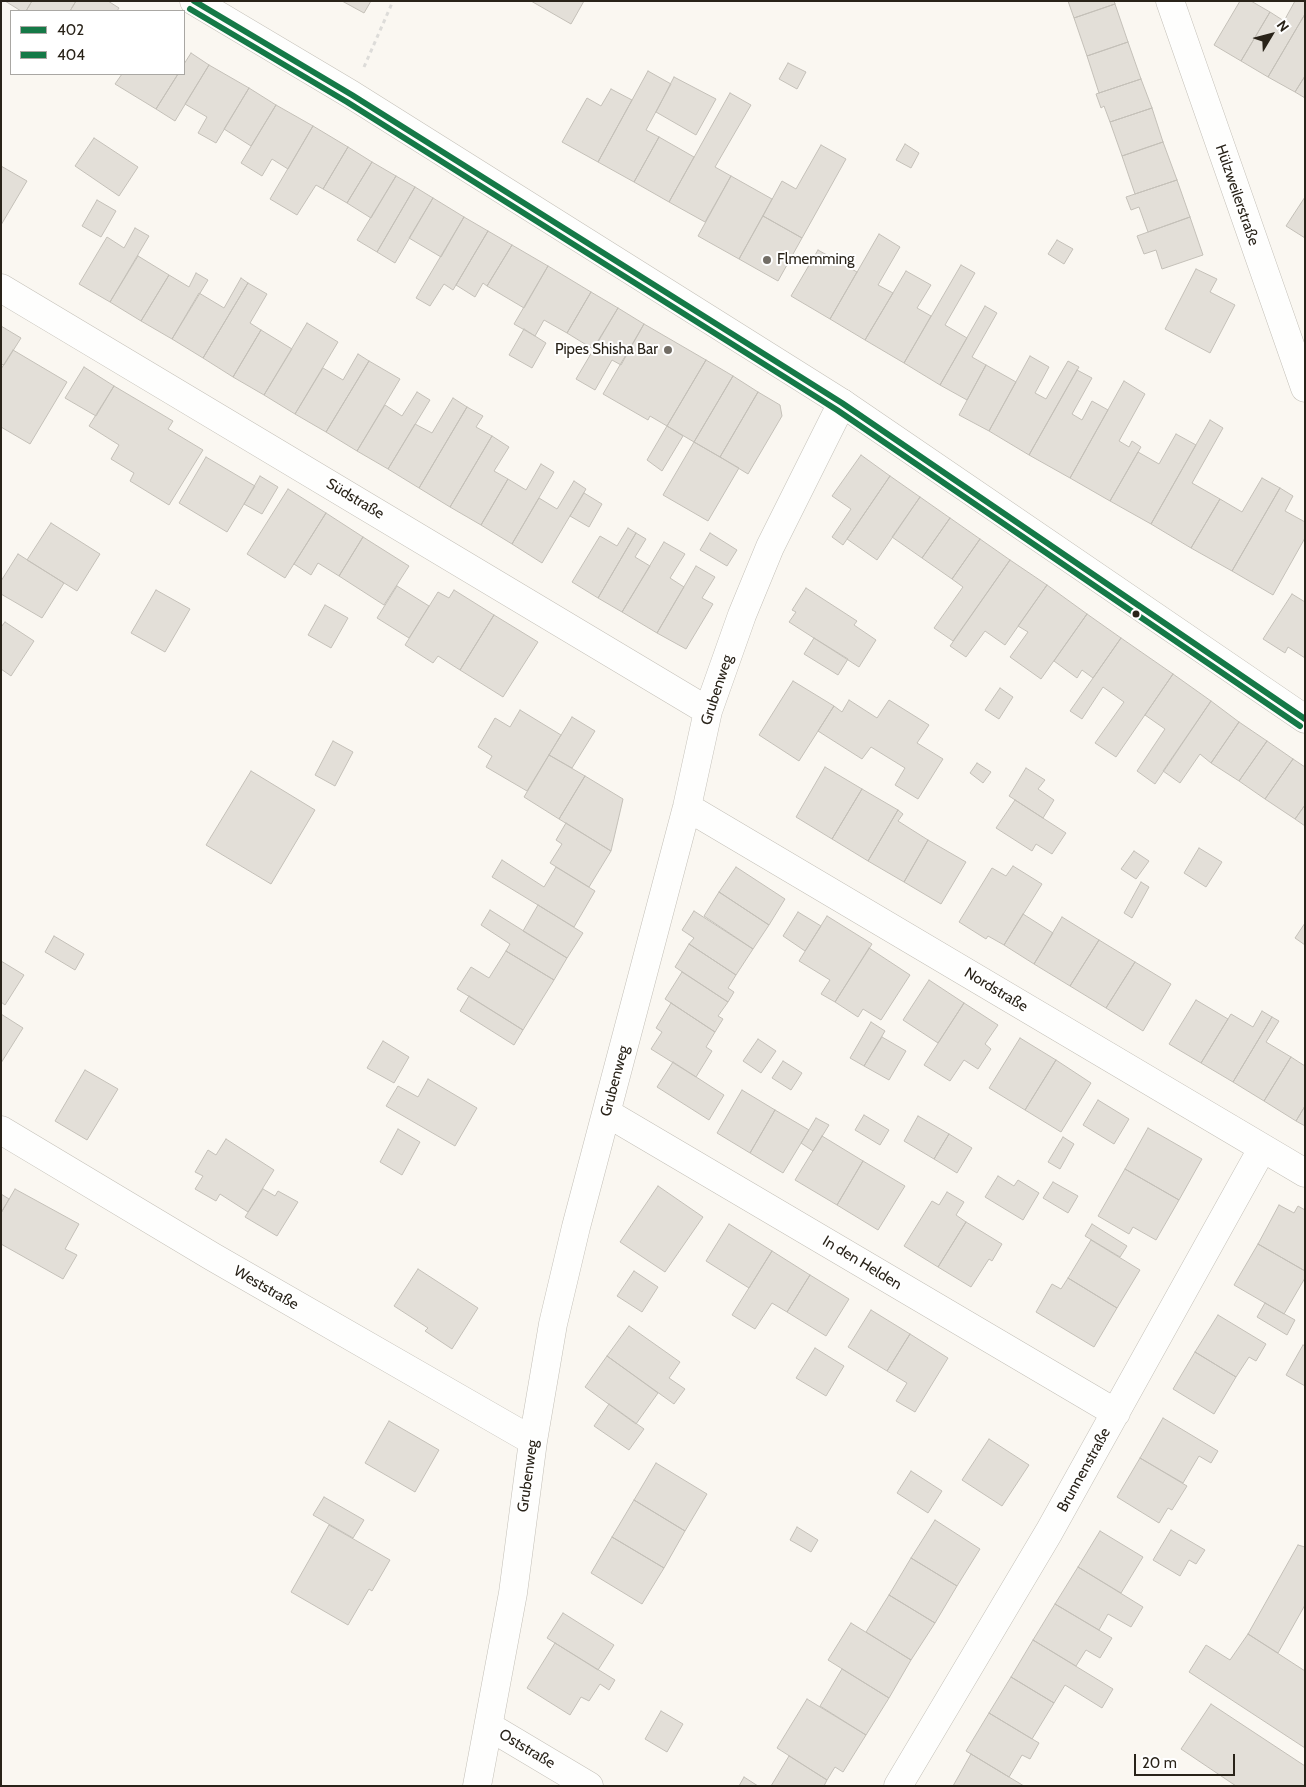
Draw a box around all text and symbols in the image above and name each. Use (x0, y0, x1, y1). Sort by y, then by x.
legend (10, 10, 185, 75)
north arrow (1246, 10, 1296, 60)
text: N (1273, 17, 1293, 35)
text: 402 (57, 21, 84, 39)
text: 404 (57, 46, 85, 64)
street label: Hülzweilerstraße (1211, 142, 1263, 248)
place label: Flmemming (777, 251, 855, 269)
marker: Flmemming (761, 254, 773, 266)
place label: Pipes Shisha Bar (555, 341, 658, 359)
marker: Pipes Shisha Bar (662, 344, 674, 356)
street label: Südstraße (323, 475, 387, 523)
unlabelled marker (1131, 609, 1141, 619)
street label: Grubenweg (697, 653, 737, 727)
street label: Nordstraße (961, 964, 1031, 1016)
street label: Grubenweg (597, 1044, 633, 1118)
street label: In den Helden (819, 1232, 905, 1294)
street label: Weststraße (230, 1262, 302, 1314)
street label: Brunnenstraße (1053, 1425, 1115, 1515)
street label: Grubenweg (514, 1439, 542, 1513)
street label: Oststraße (496, 1725, 558, 1773)
scale bar (1136, 1744, 1237, 1776)
text: 20 m (1142, 1754, 1177, 1772)

